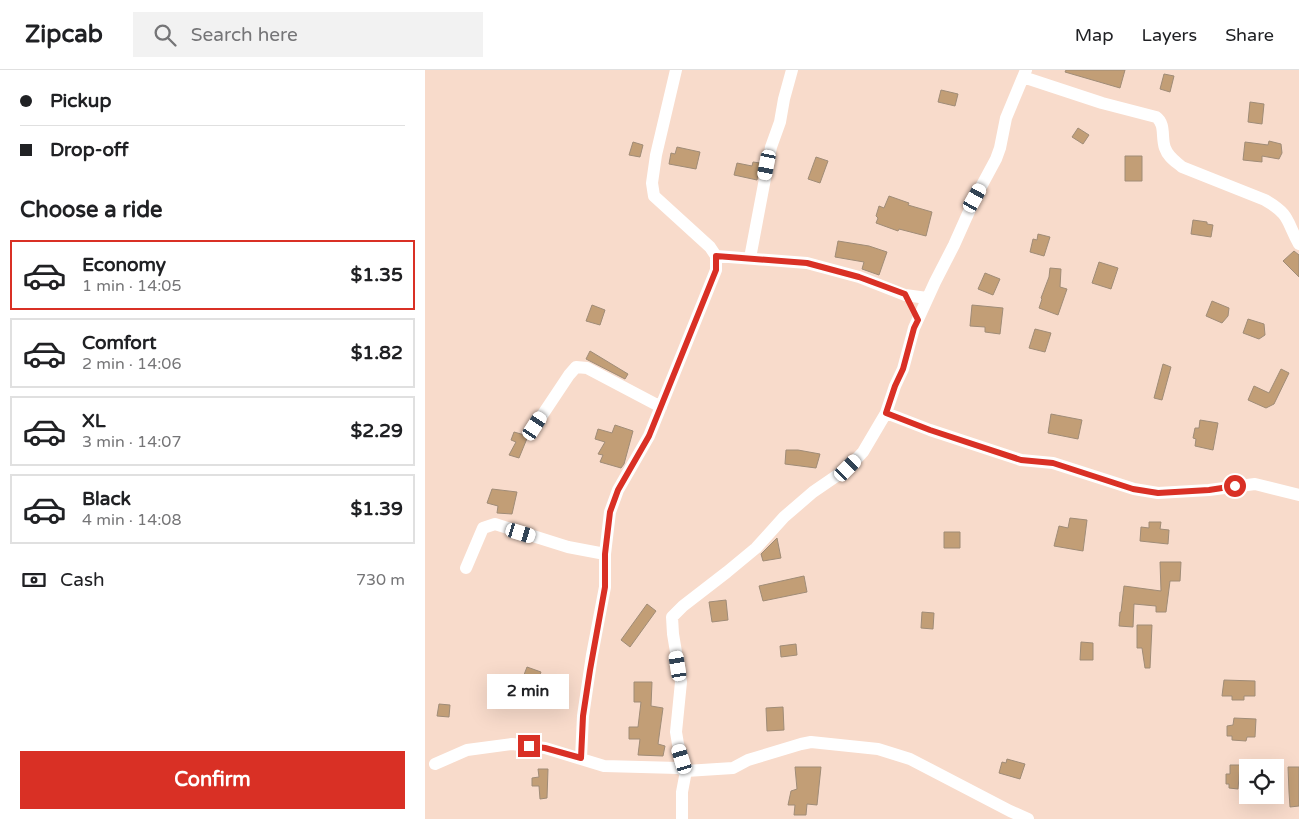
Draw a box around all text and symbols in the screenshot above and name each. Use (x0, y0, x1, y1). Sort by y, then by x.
search box (133, 12, 483, 57)
text: Zipcab (25, 20, 103, 49)
icon: search (151, 21, 179, 49)
text: Search here (191, 24, 298, 46)
text: Map (1075, 24, 1114, 46)
text: Layers (1142, 24, 1197, 46)
text: Share (1225, 24, 1274, 46)
text: Pickup (50, 90, 111, 112)
text: Drop-off (50, 139, 129, 161)
car (756, 149, 777, 181)
car (961, 181, 988, 215)
text: Choose a ride (20, 197, 163, 223)
icon: car (22, 253, 67, 298)
text: Economy (82, 254, 166, 276)
text: $1.35 (351, 264, 403, 286)
text: 1 min · 14:05 (82, 276, 181, 296)
icon: car (22, 331, 67, 376)
text: Comfort (82, 332, 156, 354)
text: $1.82 (351, 342, 403, 364)
text: 2 min · 14:06 (82, 354, 181, 374)
icon: car (22, 409, 67, 454)
car (520, 409, 549, 443)
text: XL (82, 410, 106, 432)
text: $2.29 (351, 420, 403, 442)
text: 3 min · 14:07 (82, 432, 181, 452)
car (832, 452, 863, 484)
route start (1224, 475, 1246, 497)
icon: car (22, 487, 67, 532)
text: Black (82, 488, 131, 510)
text: $1.39 (351, 498, 403, 520)
text: 4 min · 14:08 (82, 510, 181, 530)
car (504, 521, 537, 545)
icon: cash (20, 566, 48, 594)
text: Cash (60, 569, 105, 591)
text: 730 m (356, 570, 405, 590)
car (668, 650, 687, 682)
callout: 2 min (488, 674, 570, 708)
text: 2 min (507, 681, 549, 701)
route end (518, 735, 540, 757)
car (670, 742, 693, 776)
button: Confirm (20, 751, 405, 809)
map controls (1239, 759, 1284, 804)
button: locate (1239, 759, 1284, 804)

